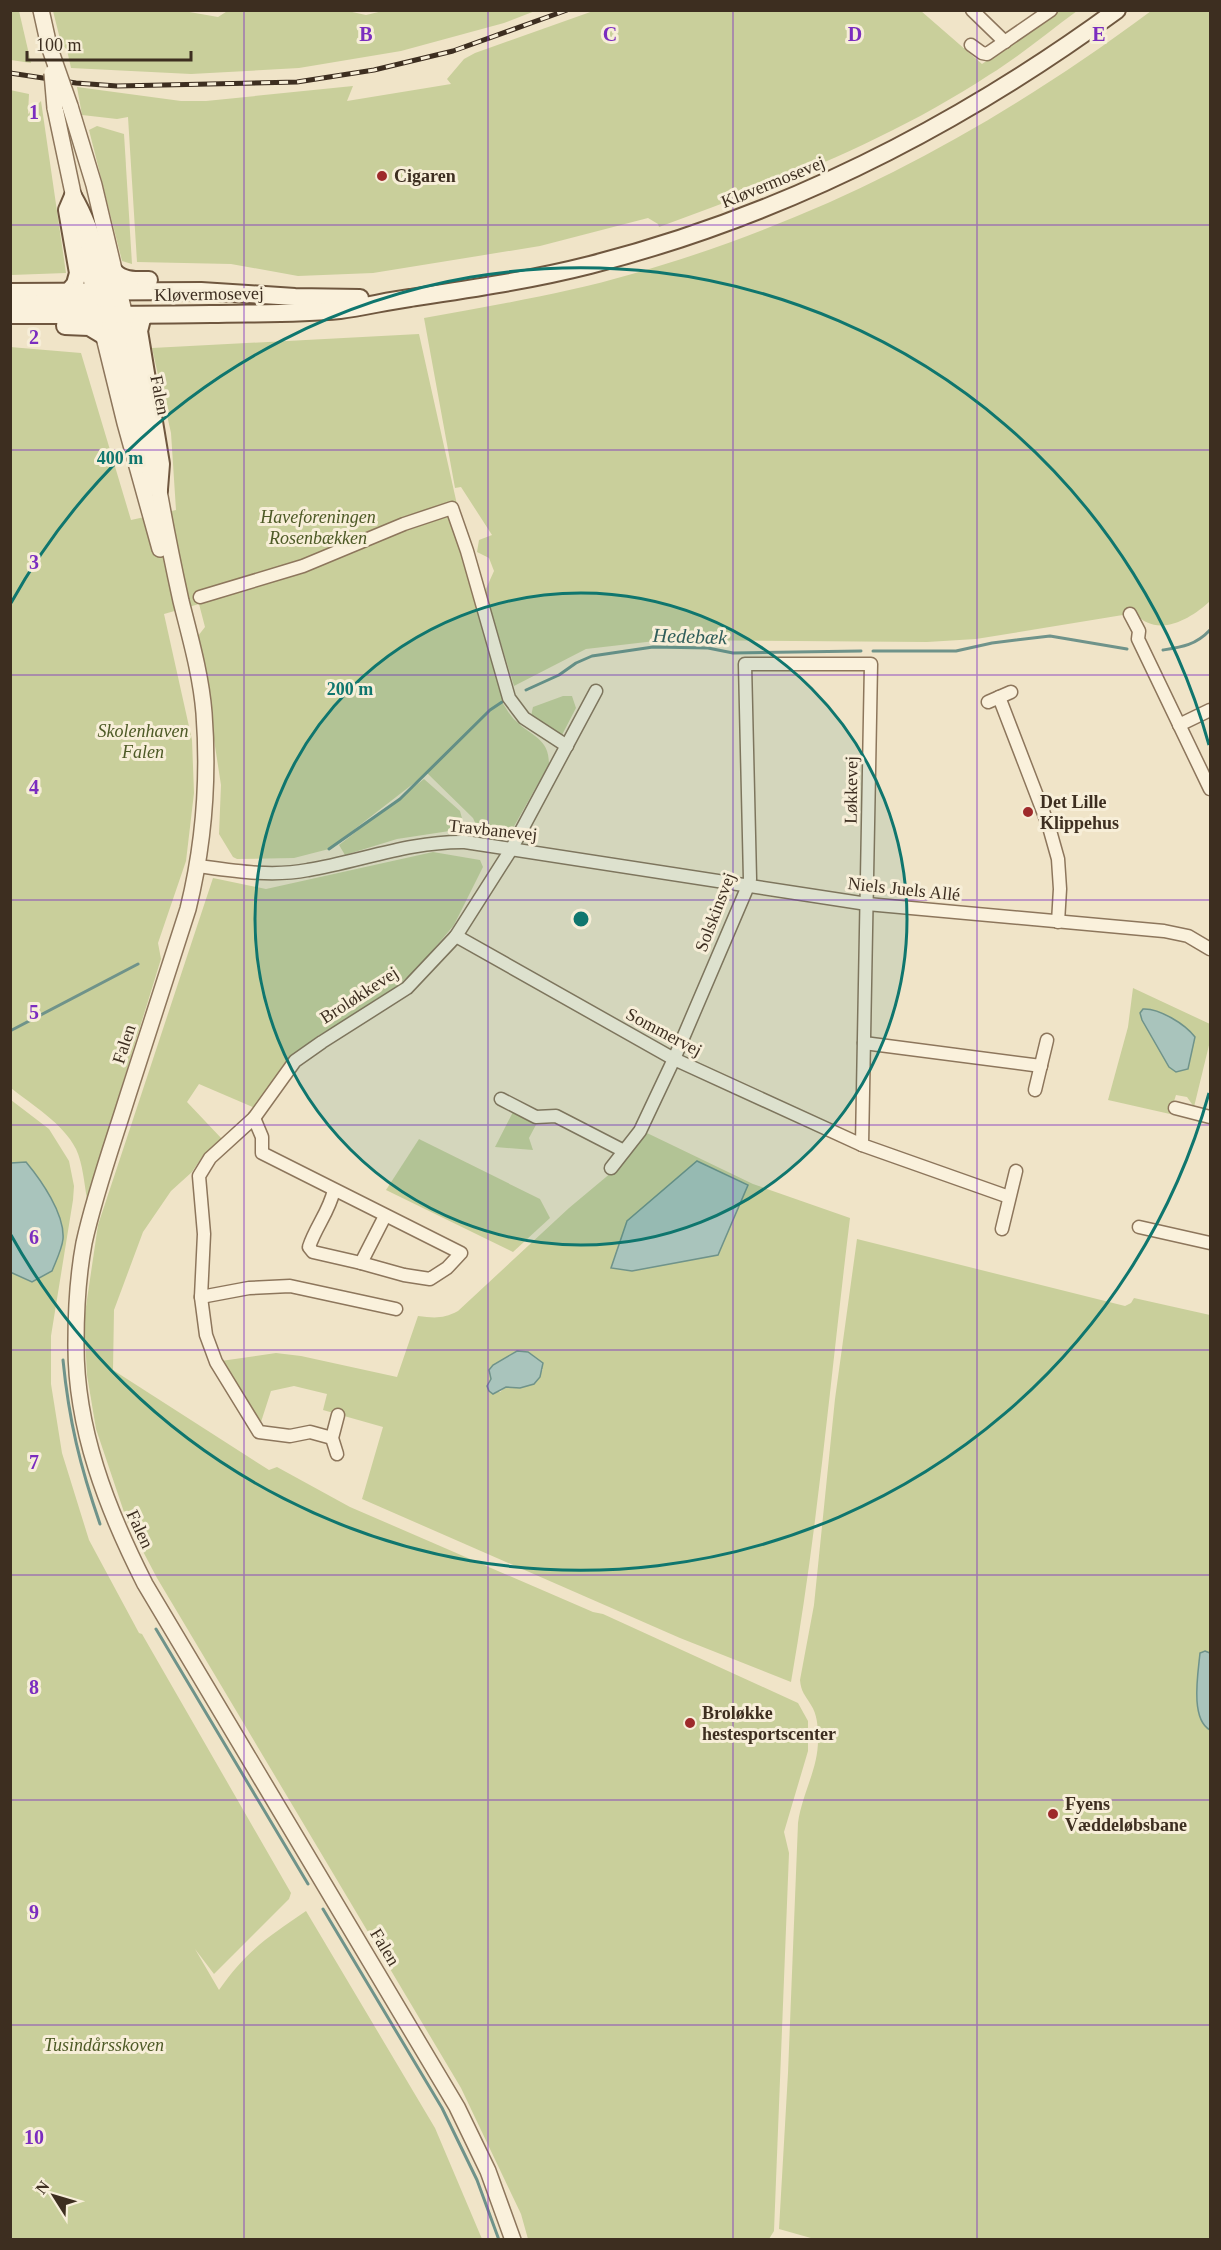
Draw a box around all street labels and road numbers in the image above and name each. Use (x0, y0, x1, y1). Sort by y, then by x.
street label: Kløvermosevej (718, 152, 828, 212)
street label: Kløvermosevej (154, 283, 264, 305)
street label: Falen (146, 373, 174, 417)
street label: Løkkevej (840, 756, 862, 824)
street label: Travbanevej (448, 815, 538, 845)
street label: Solskinsvej (691, 870, 739, 954)
street label: Niels Juels Allé (847, 873, 961, 905)
street label: Broløkkevej (316, 962, 402, 1028)
street label: Sommervej (623, 1004, 705, 1060)
street label: Falen (108, 1022, 140, 1066)
street label: Falen (122, 1507, 158, 1551)
street label: Falen (366, 1925, 404, 1969)

